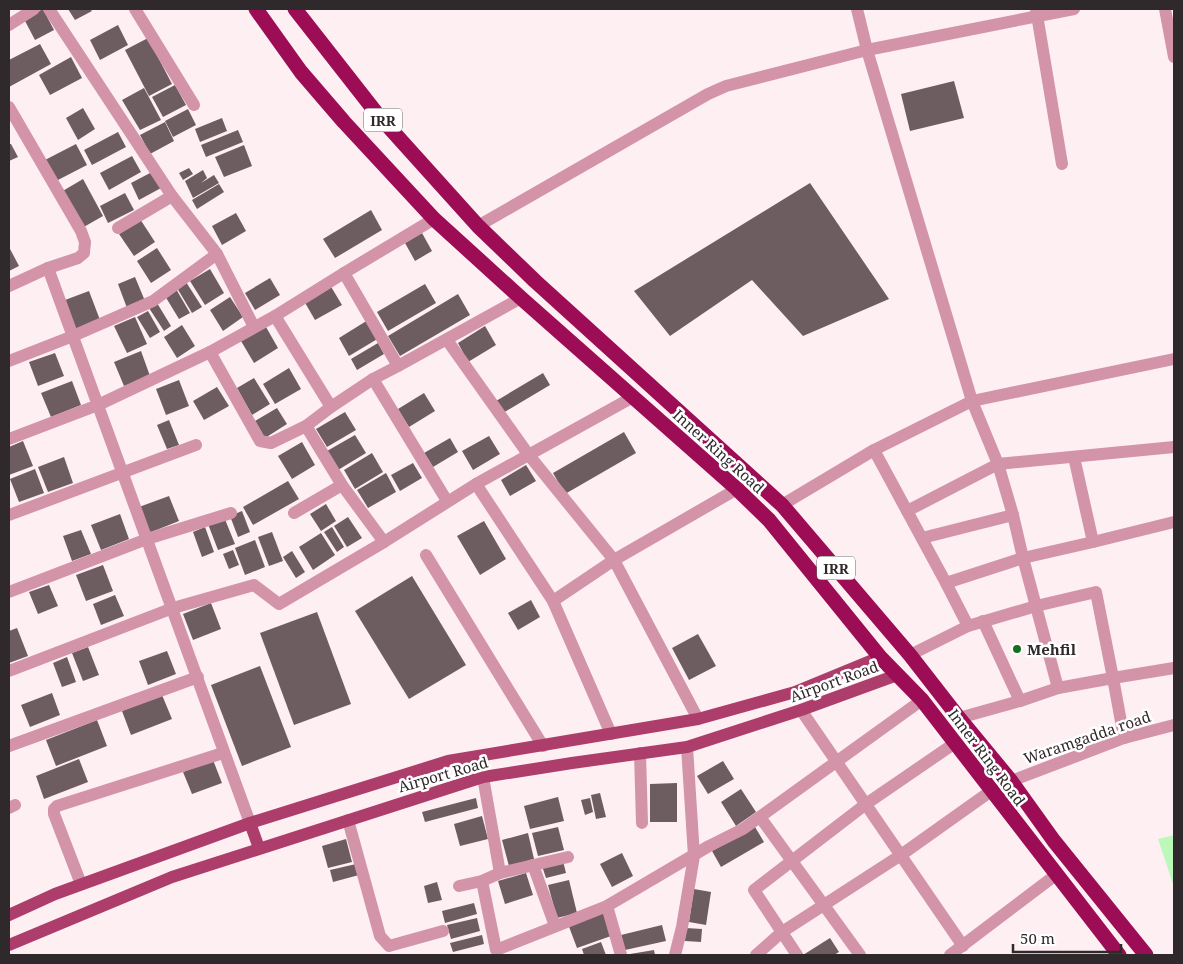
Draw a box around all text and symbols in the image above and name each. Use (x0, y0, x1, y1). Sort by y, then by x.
road number: IRR (364, 108, 402, 132)
street label: Inner Ring Road (669, 405, 769, 497)
road number: IRR (817, 556, 855, 580)
place label: Mehfil (1027, 639, 1077, 659)
marker: Mehfil (1011, 643, 1023, 655)
street label: Airport Road (787, 656, 881, 706)
street label: Inner Ring Road (944, 705, 1030, 809)
street label: Waramgadda road (1021, 706, 1153, 768)
street label: Airport Road (396, 752, 490, 796)
scale bar (1013, 922, 1120, 954)
text: 50 m (1020, 928, 1055, 948)

